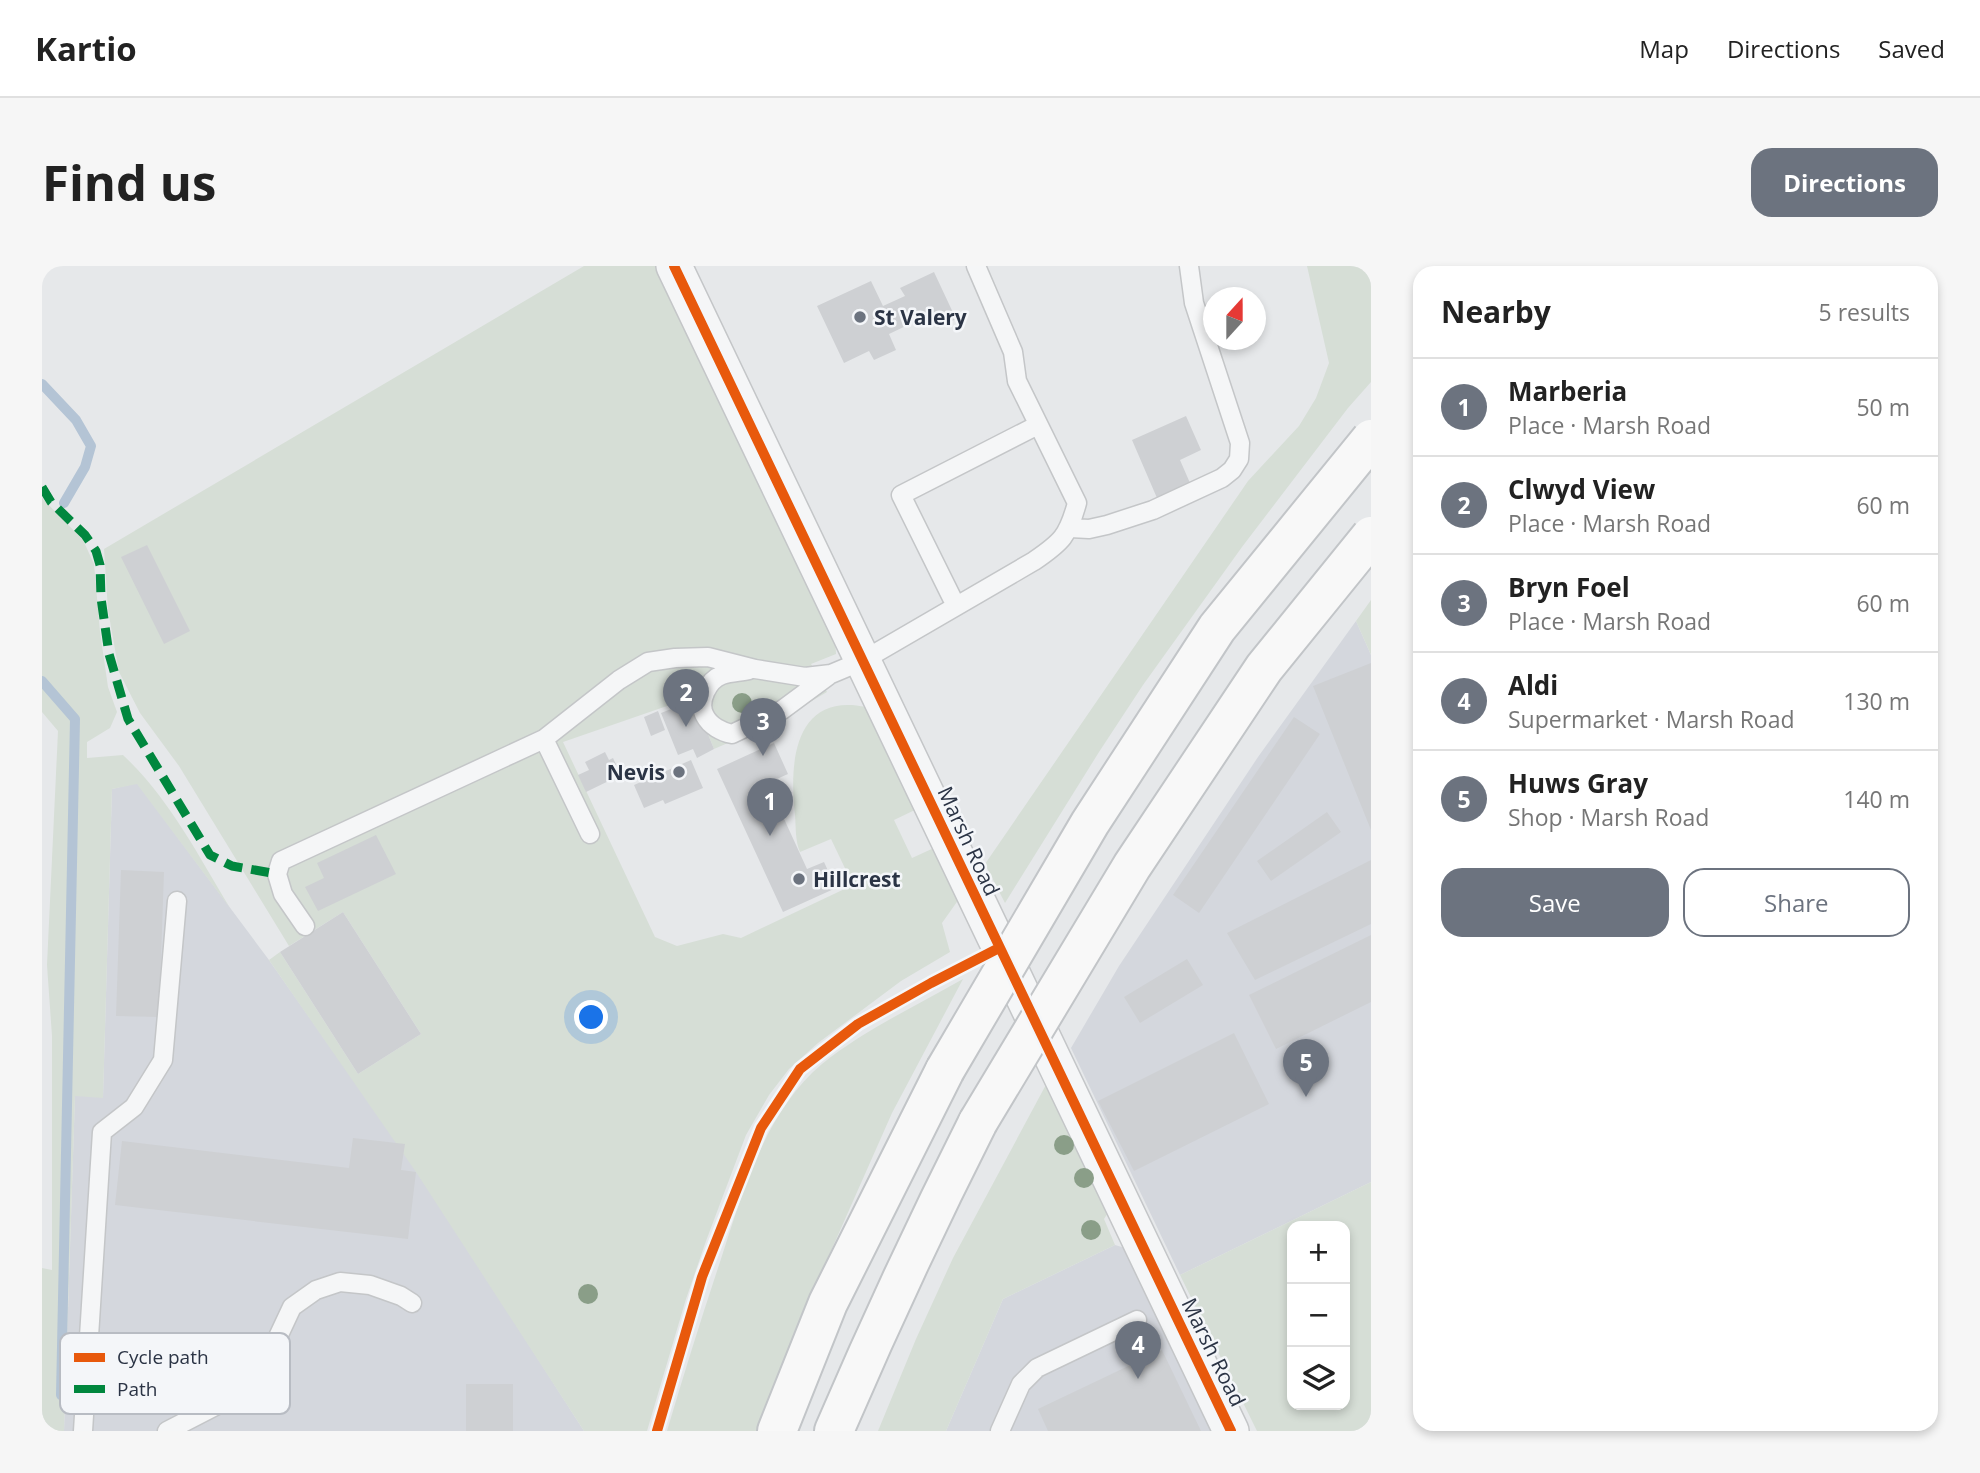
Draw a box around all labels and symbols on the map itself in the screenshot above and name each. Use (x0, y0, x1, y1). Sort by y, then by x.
north arrow (1203, 287, 1266, 350)
place label: St Valery (874, 303, 967, 331)
marker: St Valery (852, 309, 868, 325)
pin: 2 (663, 669, 709, 727)
pin: 3 (740, 698, 786, 756)
place label: Nevis (607, 758, 665, 786)
marker: Nevis (671, 764, 687, 780)
pin: 1 (747, 778, 793, 836)
street label: Marsh Road (931, 782, 1007, 900)
place label: Hillcrest (813, 865, 901, 893)
marker: Hillcrest (791, 871, 807, 887)
your location (574, 1000, 608, 1034)
pin: 5 (1283, 1039, 1329, 1097)
street label: Marsh Road (1176, 1293, 1252, 1411)
pin: 4 (1115, 1321, 1161, 1379)
legend (60, 1333, 290, 1414)
text: Cycle path (117, 1344, 209, 1370)
text: Path (117, 1376, 157, 1402)

